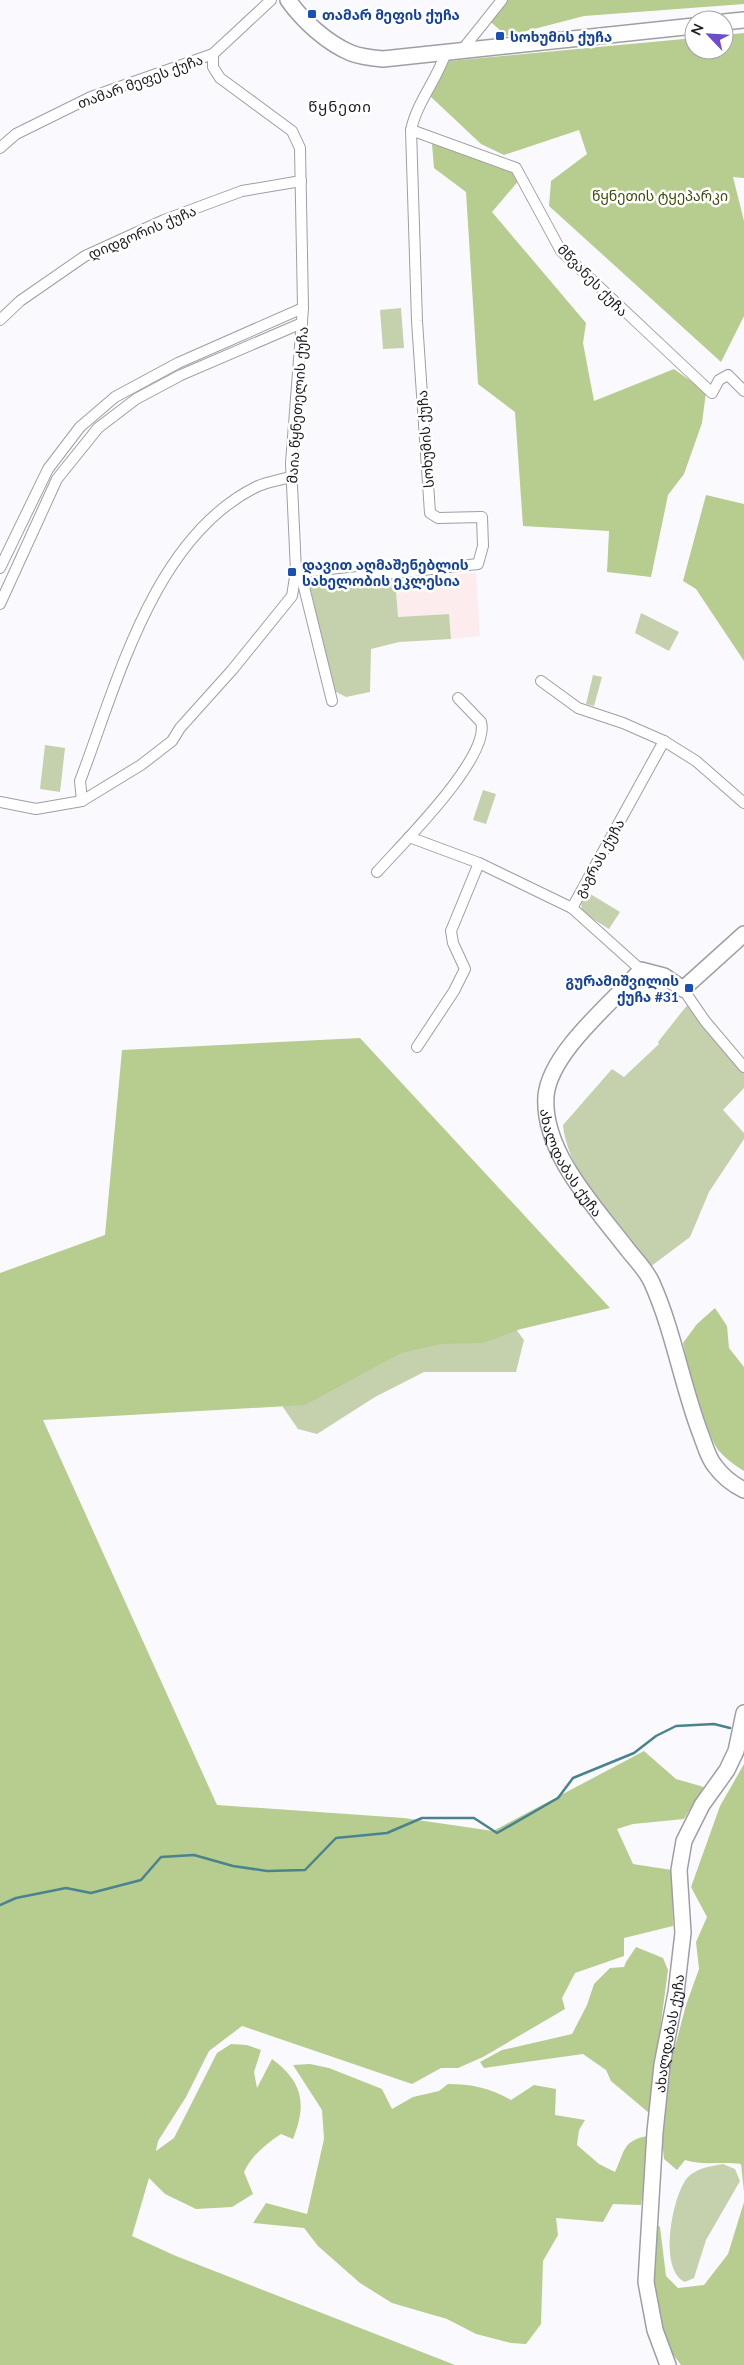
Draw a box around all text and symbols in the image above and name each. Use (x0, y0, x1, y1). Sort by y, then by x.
place label: თამარ მეფის ქუჩა (322, 6, 460, 24)
marker: თამარ მეფის ქუჩა (306, 8, 318, 20)
north arrow (684, 10, 734, 60)
text: N (687, 21, 707, 38)
place label: სოხუმის ქუჩა (510, 28, 612, 46)
marker: სოხუმის ქუჩა (494, 30, 506, 42)
street label: თამარ მეფეს ქუჩა (75, 50, 205, 113)
district label: წყნეთი (308, 97, 372, 116)
park label: წყნეთის ტყეპარკი (592, 187, 728, 205)
street label: დიდგორის ქუჩა (85, 202, 199, 263)
street label: მწვანეს ქუჩა (554, 241, 632, 320)
street label: მაია წყნეთელის ქუჩა (283, 326, 312, 484)
street label: სოხუმის ქუჩა (413, 390, 438, 488)
place label: დავით აღმაშენებლის სახელობის ეკლესია (302, 556, 469, 590)
marker: დავით აღმაშენებლის სახელობის ეკლესია (286, 566, 298, 578)
street label: გაგრას ქუჩა (570, 816, 628, 901)
place label: გურამიშვილის ქუჩა #31 (566, 972, 679, 1006)
marker: გურამიშვილის ქუჩა #31 (683, 982, 695, 994)
street label: ახალდაბას ქუჩა (538, 1108, 607, 1220)
street label: ახალდაბას ქუჩა (651, 1973, 687, 2094)

